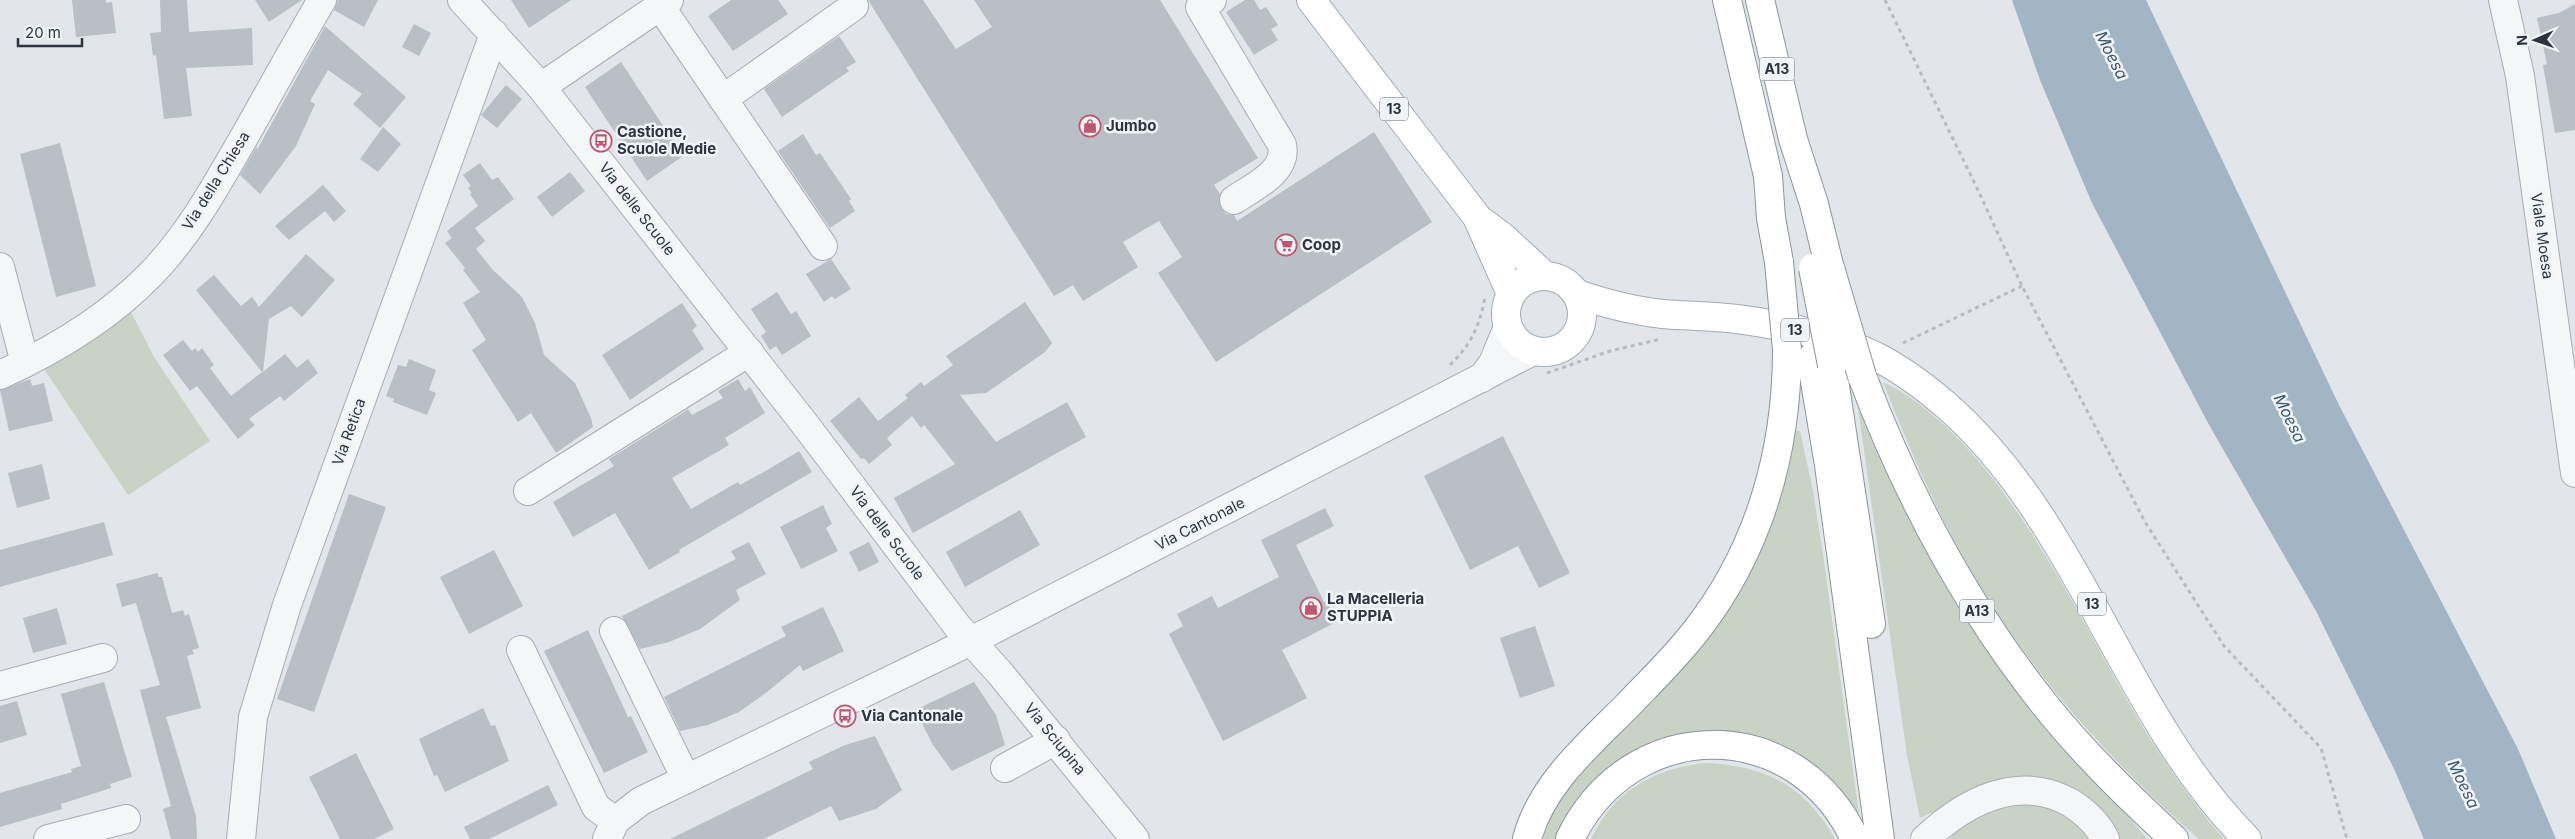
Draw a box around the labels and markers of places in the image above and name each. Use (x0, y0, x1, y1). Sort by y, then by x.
shop icon: Jumbo (1078, 114, 1102, 138)
place label: Jumbo (1106, 116, 1156, 135)
place label: Castione, Scuole Medie (617, 122, 716, 158)
bus stop icon: Castione, Scuole Medie (589, 129, 613, 153)
supermarket icon: Coop (1274, 233, 1298, 257)
place label: Coop (1302, 235, 1341, 254)
place label: La Macelleria STUPPIA (1327, 589, 1424, 625)
shop icon: La Macelleria STUPPIA (1299, 596, 1323, 620)
bus stop icon: Via Cantonale (833, 704, 857, 728)
place label: Via Cantonale (861, 706, 963, 725)

